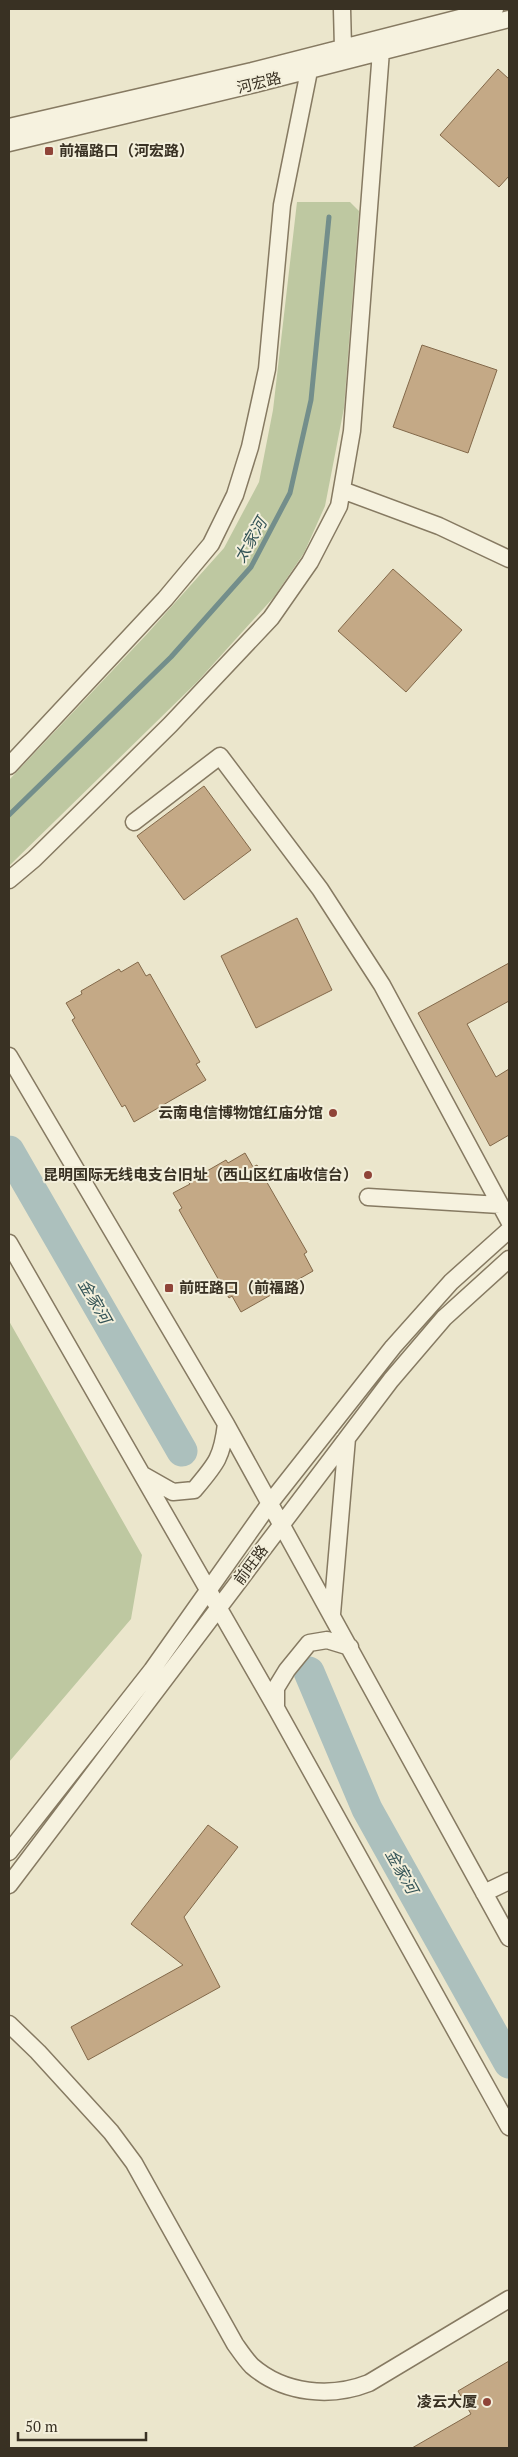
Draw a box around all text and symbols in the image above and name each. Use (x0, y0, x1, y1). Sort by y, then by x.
street label: 河宏路 (234, 67, 283, 97)
place label: 前福路口（河宏路） (59, 140, 194, 160)
marker: 前福路口（河宏路） (43, 145, 55, 157)
water label: 太家河 (228, 511, 273, 566)
place label: 云南电信博物馆红庙分馆 (158, 1102, 323, 1122)
marker: 云南电信博物馆红庙分馆 (327, 1107, 339, 1119)
place label: 昆明国际无线电支台旧址（西山区红庙收信台） (43, 1164, 358, 1184)
marker: 昆明国际无线电支台旧址（西山区红庙收信台） (362, 1169, 374, 1181)
water label: 金家河 (73, 1275, 118, 1330)
place label: 前旺路口（前福路） (179, 1277, 314, 1297)
marker: 前旺路口（前福路） (163, 1282, 175, 1294)
street label: 前旺路 (229, 1540, 272, 1588)
water label: 金家河 (381, 1845, 425, 1900)
place label: 凌云大厦 (417, 2391, 477, 2411)
marker: 凌云大厦 (481, 2396, 493, 2408)
scale bar (18, 2410, 145, 2442)
text: 50 m (25, 2416, 58, 2436)

